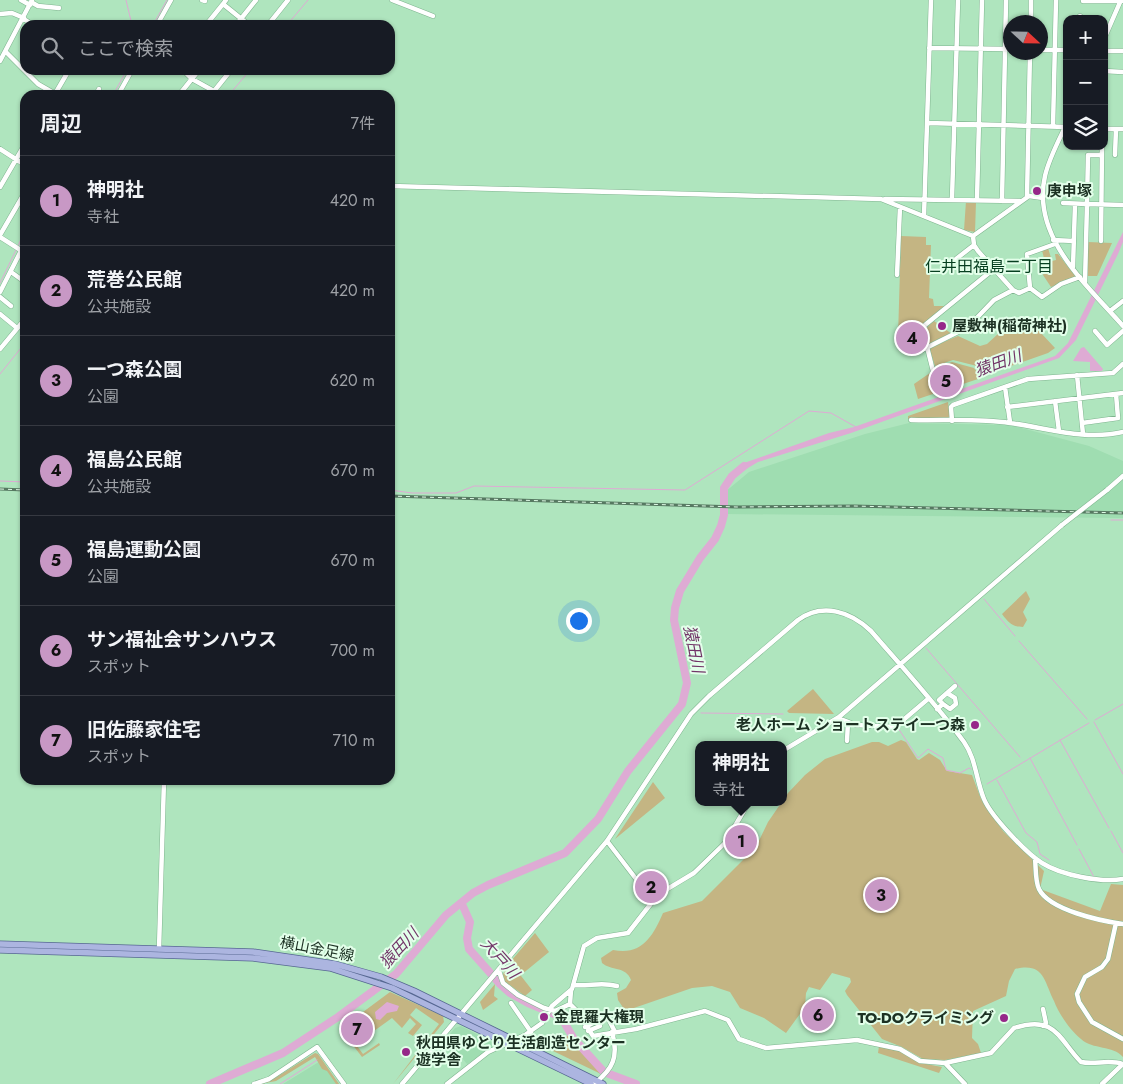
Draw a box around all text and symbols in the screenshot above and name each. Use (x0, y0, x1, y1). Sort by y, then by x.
north arrow (1003, 15, 1048, 60)
map controls (1063, 15, 1108, 150)
button: + (1063, 15, 1108, 60)
search box (20, 20, 395, 75)
icon: search (38, 34, 66, 62)
text: ここで検索 (78, 35, 173, 62)
button: − (1063, 60, 1108, 105)
button: layers (1063, 105, 1108, 150)
text: 周辺 (40, 109, 82, 139)
text: 7件 (351, 112, 375, 135)
text: 神明社 (87, 176, 144, 203)
place label: 庚申塚 (1047, 180, 1092, 202)
marker: 庚申塚 (1031, 185, 1043, 197)
text: 1 (52, 189, 60, 212)
text: 420 m (330, 189, 375, 212)
text: 寺社 (87, 205, 119, 228)
district label: 仁井田福島二丁目 (925, 255, 1053, 278)
text: 荒巻公民館 (87, 266, 182, 293)
text: 2 (51, 279, 61, 302)
text: 420 m (330, 279, 375, 302)
text: 公共施設 (87, 295, 151, 318)
place label: 屋敷神(稲荷神社) (952, 315, 1067, 337)
pin: 4 (896, 319, 928, 357)
marker: 屋敷神(稲荷神社) (936, 320, 948, 332)
water label: 猿田川 (972, 343, 1026, 382)
text: 一つ森公園 (87, 356, 182, 383)
pin: 5 (930, 362, 962, 400)
text: 3 (51, 369, 61, 392)
text: 620 m (330, 369, 375, 392)
text: 公園 (87, 385, 119, 408)
text: 福島公民館 (87, 446, 182, 473)
text: 4 (50, 459, 62, 482)
text: 670 m (331, 459, 375, 482)
text: 公共施設 (87, 475, 151, 498)
text: 福島運動公園 (87, 536, 201, 563)
text: 5 (51, 549, 61, 572)
text: 670 m (331, 549, 375, 572)
text: 公園 (87, 565, 119, 588)
your location (566, 608, 592, 634)
water label: 猿田川 (678, 623, 710, 677)
text: サン福祉会サンハウス (87, 626, 277, 653)
text: 6 (51, 639, 61, 662)
text: 700 m (330, 639, 375, 662)
text: スポット (87, 655, 151, 678)
place label: 老人ホーム ショートステイ一つ森 (736, 714, 965, 736)
text: 旧佐藤家住宅 (87, 716, 201, 743)
marker: 老人ホーム ショートステイ一つ森 (969, 719, 981, 731)
text: 7 (51, 729, 61, 752)
text: 710 m (333, 729, 375, 752)
popup (695, 741, 787, 806)
text: スポット (87, 745, 151, 768)
text: 神明社 (712, 749, 770, 776)
text: 寺社 (712, 778, 745, 801)
pin: 1 (725, 822, 757, 860)
pin: 2 (635, 868, 667, 906)
pin: 3 (865, 876, 897, 914)
water label: 猿田川 (374, 921, 425, 973)
street label: 横山金足線 (278, 931, 356, 967)
water label: 大戸川 (475, 932, 526, 985)
pin: 6 (802, 996, 834, 1034)
place label: 金毘羅大権現 (554, 1006, 644, 1028)
place label: TO-DOクライミング (857, 1007, 994, 1029)
pin: 7 (341, 1010, 373, 1048)
marker: 金毘羅大権現 (538, 1011, 550, 1023)
marker: TO-DOクライミング (998, 1012, 1010, 1024)
place label: 秋田県ゆとり生活創造センター 遊学舎 (416, 1032, 626, 1071)
marker: 秋田県ゆとり生活創造センター 遊学舎 (400, 1046, 412, 1058)

